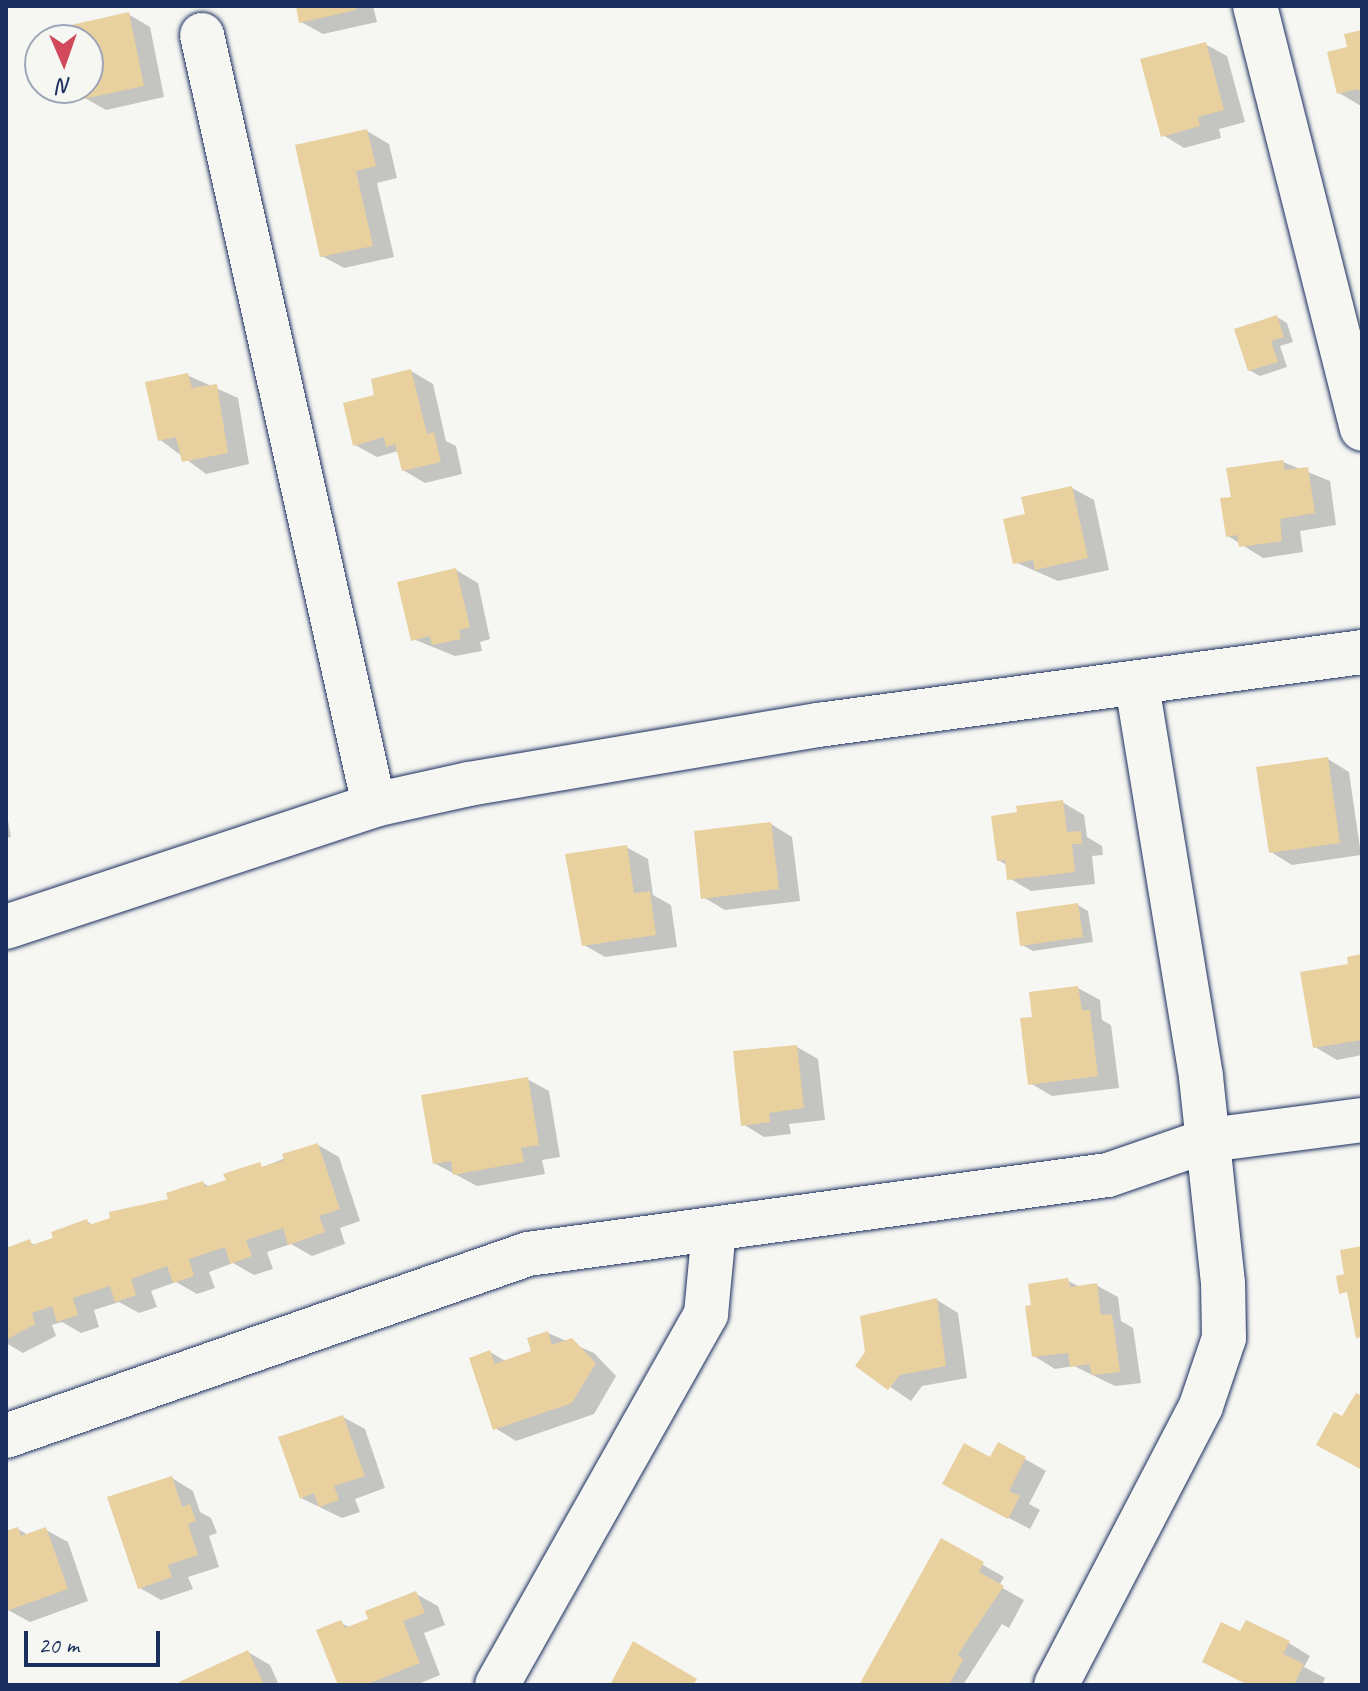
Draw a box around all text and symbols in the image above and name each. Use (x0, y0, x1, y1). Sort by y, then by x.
north arrow (24, 24, 104, 104)
text: N (57, 72, 72, 100)
scale bar (28, 1615, 164, 1665)
text: 20 m (38, 1630, 79, 1660)

